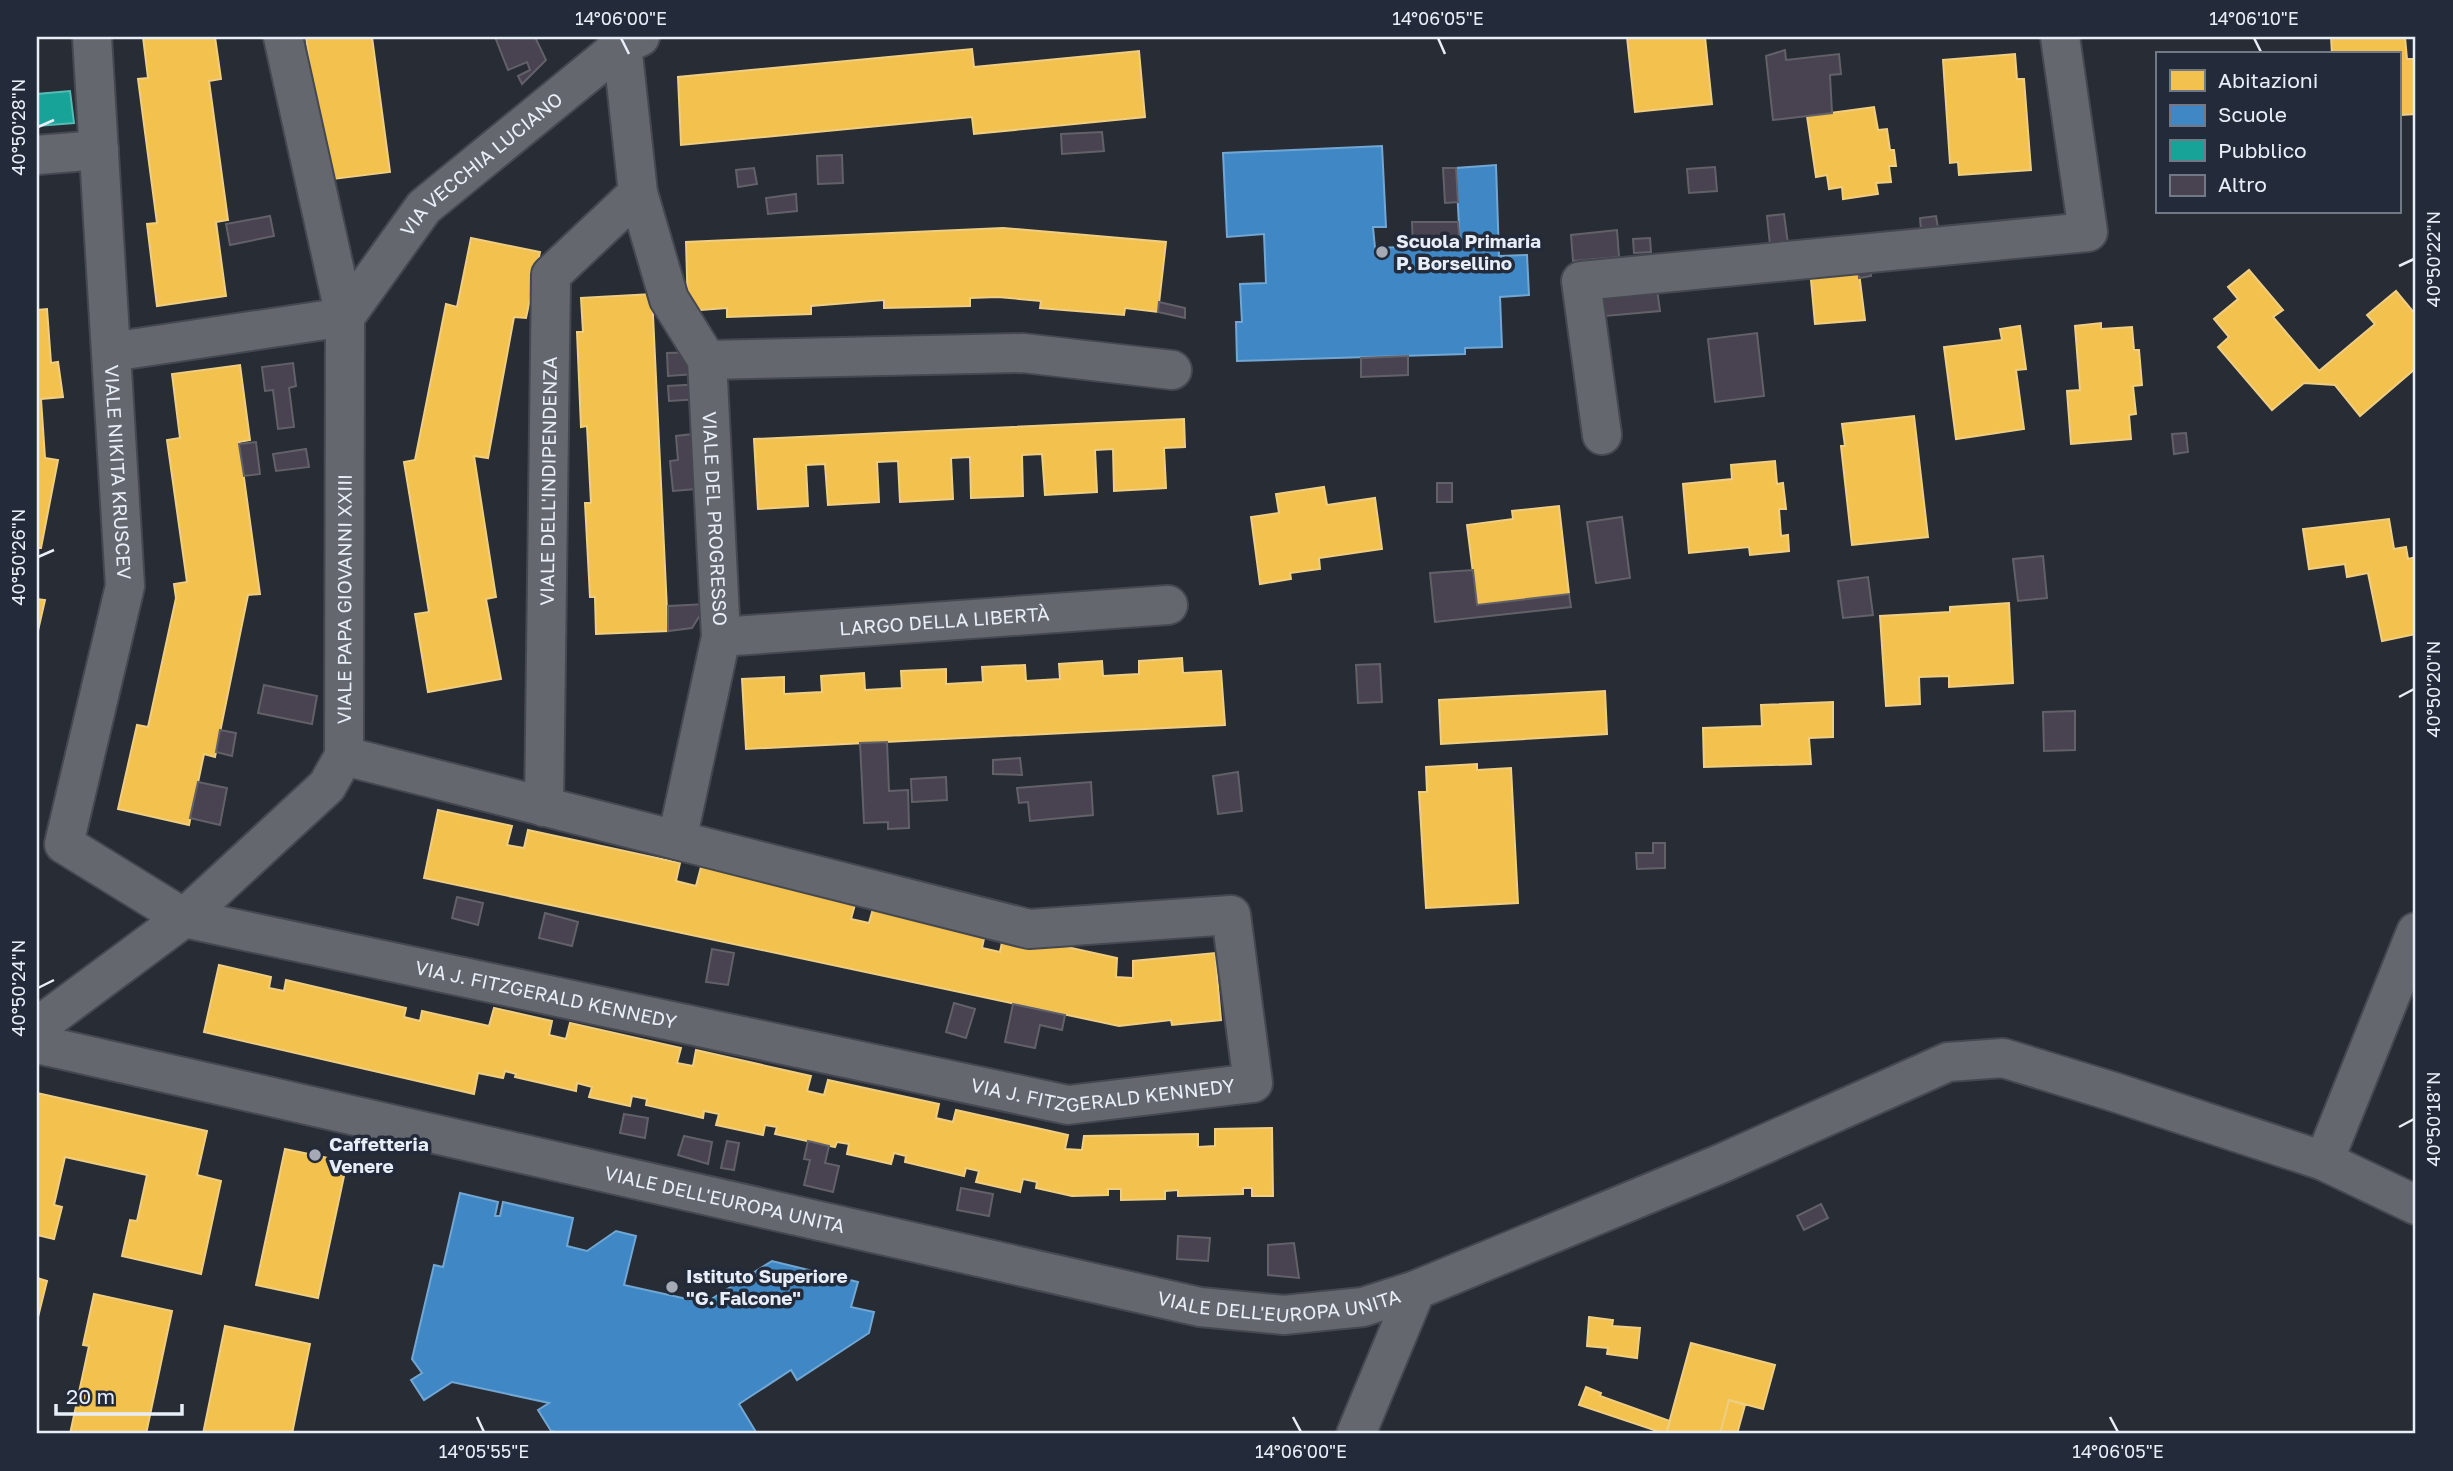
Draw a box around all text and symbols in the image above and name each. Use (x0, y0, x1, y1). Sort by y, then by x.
text: 14°06'00"E (575, 7, 667, 29)
text: 14°06'05"E (1392, 7, 1484, 29)
text: 14°06'10"E (2209, 7, 2299, 29)
legend (2156, 52, 2400, 214)
text: Abitazioni (2218, 67, 2318, 93)
text: 40°50'28"N (7, 79, 29, 175)
street label: VIA VECCHIA LUCIANO (395, 87, 567, 240)
text: Scuole (2218, 101, 2287, 127)
text: Pubblico (2218, 137, 2307, 163)
text: Altro (2218, 171, 2267, 197)
text: 40°50'22"N (2422, 211, 2444, 307)
place label: Scuola Primaria P. Borsellino (1396, 229, 1541, 274)
marker: Scuola Primaria P. Borsellino (1374, 244, 1390, 260)
street label: VIALE DELL'INDIPENDENZA (535, 356, 561, 606)
street label: VIALE NIKITA KRUSCEV (101, 364, 137, 581)
street label: VIALE DEL PROGRESSO (699, 411, 732, 627)
street label: VIALE PAPA GIOVANNI XXIII (332, 474, 356, 724)
text: 40°50'26"N (7, 509, 29, 605)
street label: LARGO DELLA LIBERTÀ (838, 601, 1051, 640)
text: 40°50'20"N (2422, 640, 2444, 738)
text: 40°50'24"N (7, 940, 29, 1036)
street label: VIA J. FITZGERALD KENNEDY (413, 955, 679, 1033)
text: 40°50'18"N (2422, 1071, 2444, 1167)
street label: VIA J. FITZGERALD KENNEDY (969, 1073, 1236, 1116)
place label: Caffetteria Venere (329, 1132, 429, 1177)
marker: Caffetteria Venere (307, 1147, 323, 1163)
street label: VIALE DELL'EUROPA UNITA (602, 1161, 847, 1237)
place label: Istituto Superiore "G. Falcone" (686, 1264, 848, 1309)
marker: Istituto Superiore "G. Falcone" (664, 1279, 680, 1295)
street label: VIALE DELL'EUROPA UNITA (1155, 1284, 1403, 1326)
scale bar (56, 1373, 182, 1417)
text: 20 m (66, 1383, 115, 1409)
text: 14°05'55"E (439, 1440, 529, 1462)
text: 14°06'00"E (1255, 1440, 1347, 1462)
text: 14°06'05"E (2072, 1440, 2164, 1462)

